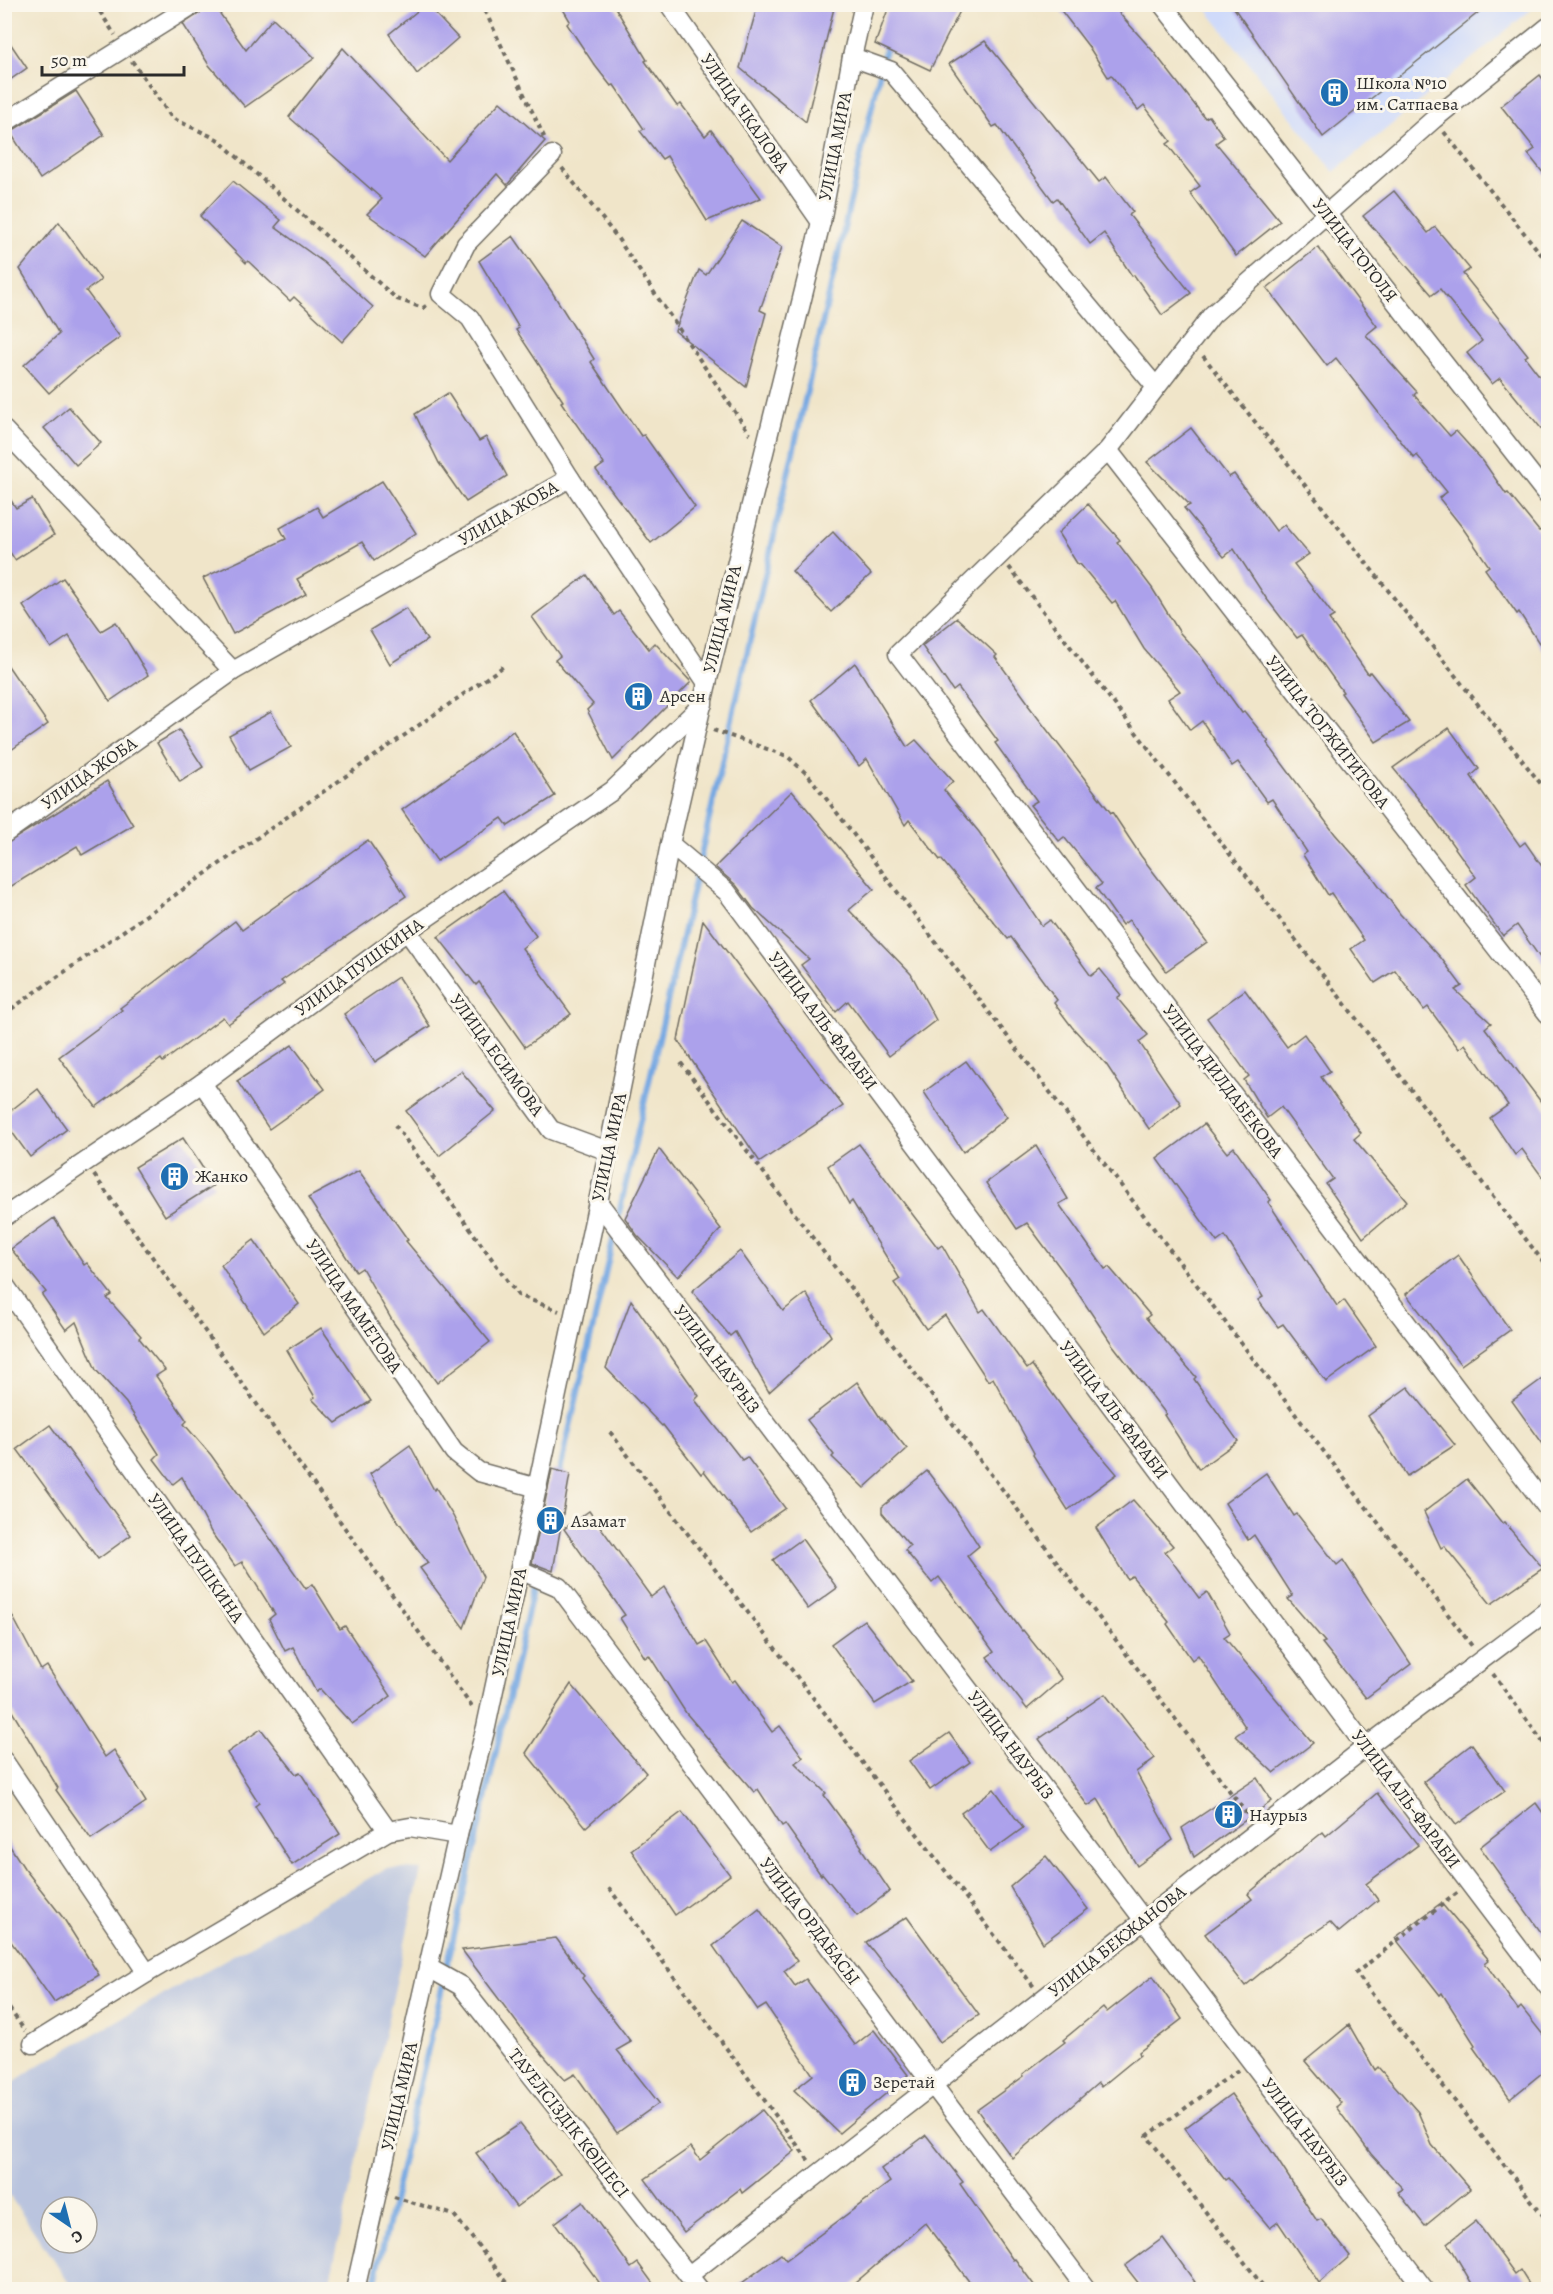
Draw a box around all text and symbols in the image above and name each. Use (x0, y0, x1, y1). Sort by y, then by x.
scale bar (42, 39, 184, 77)
text: 50 m (51, 48, 87, 72)
street label: УЛИЦА ЧКАЛОВА (695, 49, 795, 178)
place label: Школа №10 им. Сатпаева (1356, 71, 1459, 116)
building icon: Школа №10 им. Сатпаева (1319, 77, 1351, 109)
street label: УЛИЦА МИРА (813, 89, 857, 203)
street label: УЛИЦА ГОГОЛЯ (1307, 193, 1403, 307)
street label: УЛИЦА ЖОБА (454, 474, 563, 551)
street label: УЛИЦА МИРА (697, 562, 747, 676)
street label: УЛИЦА ТОГЖИГИТОВА (1261, 650, 1396, 814)
building icon: Арсен (623, 680, 655, 712)
place label: Арсен (659, 684, 706, 708)
street label: УЛИЦА ЖОБА (36, 731, 142, 815)
street label: УЛИЦА ПУШКИНА (290, 912, 428, 1022)
street label: УЛИЦА АЛЬ-ФАРАБИ (763, 947, 883, 1095)
street label: УЛИЦА ЕСИМОВА (444, 989, 550, 1121)
street label: УЛИЦА ДИЛДАБЕКОВА (1157, 999, 1289, 1163)
street label: УЛИЦА МИРА (586, 1090, 632, 1204)
building icon: Жанко (158, 1160, 190, 1192)
place label: Жанко (195, 1164, 248, 1188)
street label: УЛИЦА МАМЕТОВА (300, 1234, 408, 1378)
street label: УЛИЦА НАУРЫЗ (668, 1300, 766, 1418)
street label: УЛИЦА АЛЬ-ФАРАБИ (1054, 1336, 1174, 1484)
street label: УЛИЦА ПУШКИНА (142, 1488, 250, 1628)
building icon: Азамат (534, 1505, 566, 1537)
place label: Азамат (570, 1509, 626, 1533)
street label: УЛИЦА МИРА (486, 1565, 532, 1679)
street label: УЛИЦА НАУРЫЗ (962, 1686, 1060, 1804)
street label: УЛИЦА АЛЬ-ФАРАБИ (1346, 1725, 1466, 1873)
building icon: Наурыз (1212, 1799, 1244, 1831)
place label: Наурыз (1249, 1803, 1308, 1827)
street label: УЛИЦА ОРДАБАСЫ (754, 1852, 866, 1990)
street label: УЛИЦА БЕКЖАНОВА (1043, 1879, 1191, 2002)
street label: УЛИЦА МИРА (375, 2039, 423, 2153)
street label: ТАУЕЛСІЗДІК КӨШЕСІ (503, 2043, 635, 2203)
building icon: Зеретай (836, 2066, 868, 2098)
place label: Зеретай (873, 2070, 935, 2094)
street label: УЛИЦА НАУРЫЗ (1256, 2073, 1354, 2191)
north arrow (39, 2195, 99, 2255)
text: С (67, 2225, 87, 2248)

